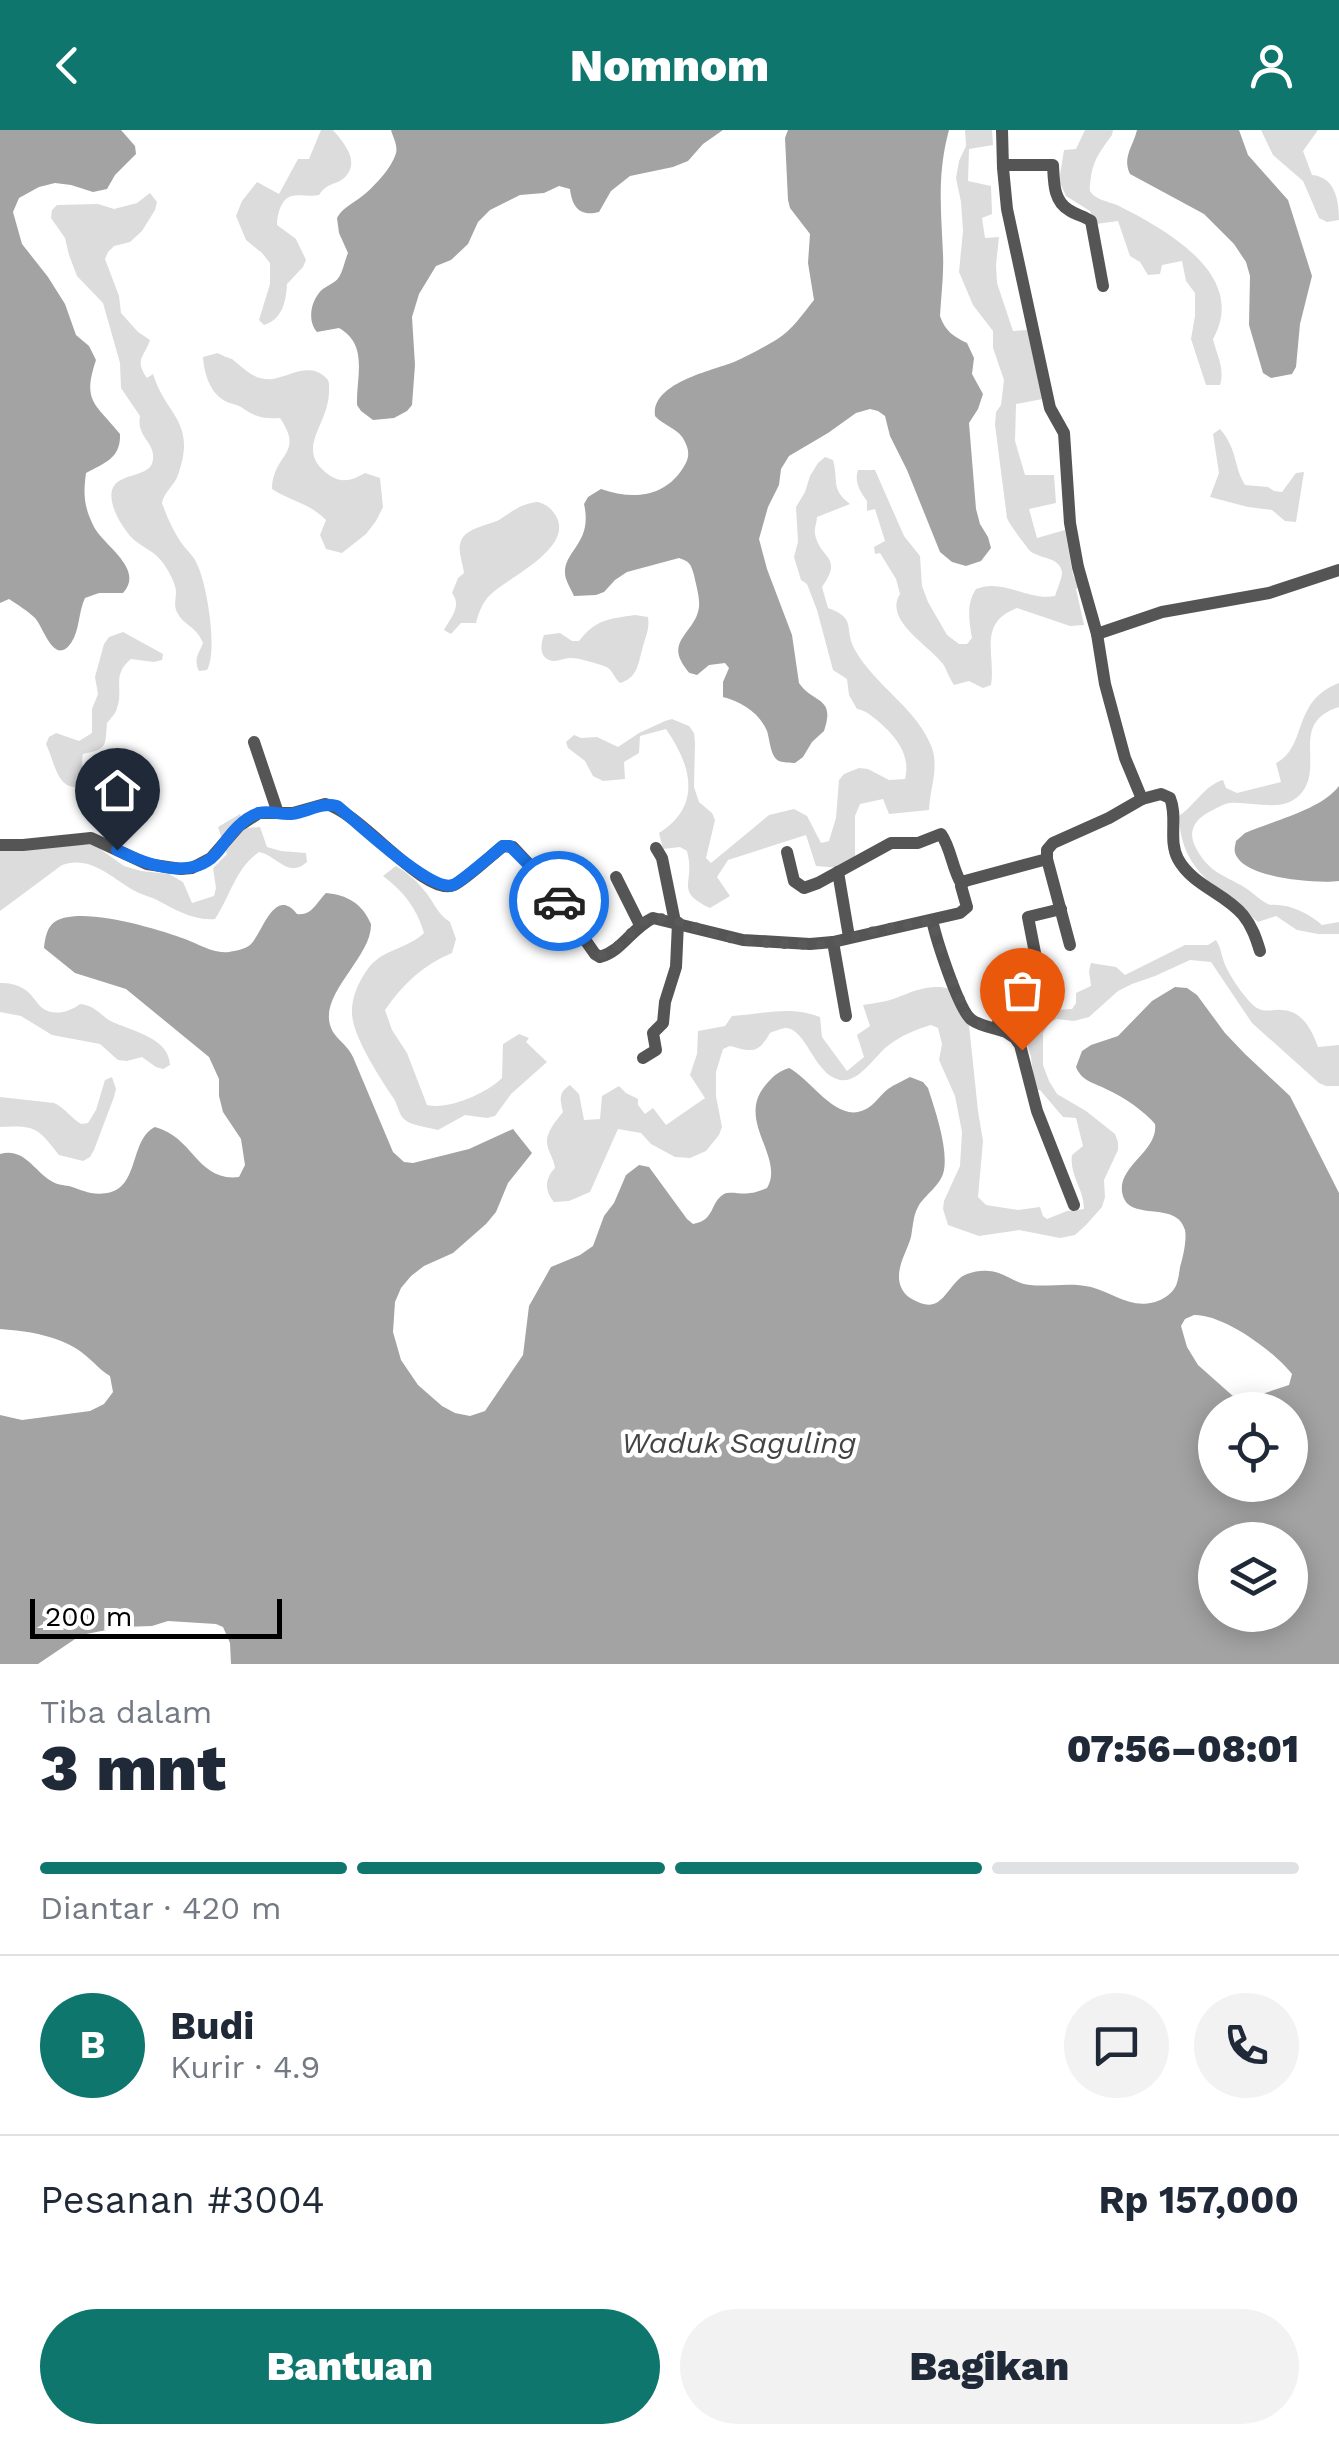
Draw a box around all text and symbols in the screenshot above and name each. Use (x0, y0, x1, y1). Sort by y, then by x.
icon: back (40, 38, 95, 93)
icon: person (1244, 38, 1299, 93)
text: Nomnom (570, 39, 769, 92)
pin (75, 748, 160, 851)
icon: home (90, 763, 145, 818)
courier (509, 851, 609, 951)
icon: car (532, 874, 587, 929)
pin (980, 948, 1065, 1051)
icon: bag (995, 963, 1050, 1018)
map controls (1198, 1392, 1308, 1632)
button: locate (1198, 1392, 1308, 1502)
water label: Waduk Saguling (621, 1425, 857, 1460)
button: layers (1198, 1522, 1308, 1632)
scale bar (30, 1594, 282, 1638)
text: 200 m (45, 1600, 132, 1633)
text: Tiba dalam (40, 1693, 212, 1731)
text: 07:56–08:01 (1067, 1727, 1299, 1771)
text: 3 mnt (40, 1730, 226, 1806)
text: Diantar · 420 m (40, 1889, 282, 1927)
button: chat (1064, 1993, 1169, 2098)
button: phone (1194, 1993, 1299, 2098)
text: Budi (170, 2004, 254, 2048)
text: B (80, 2023, 106, 2067)
text: Kurir · 4.9 (170, 2048, 320, 2086)
text: Pesanan #3004 (40, 2178, 325, 2222)
text: Rp 157,000 (1098, 2178, 1299, 2222)
button: Bantuan (40, 2309, 660, 2424)
button: Bagikan (680, 2309, 1299, 2424)

